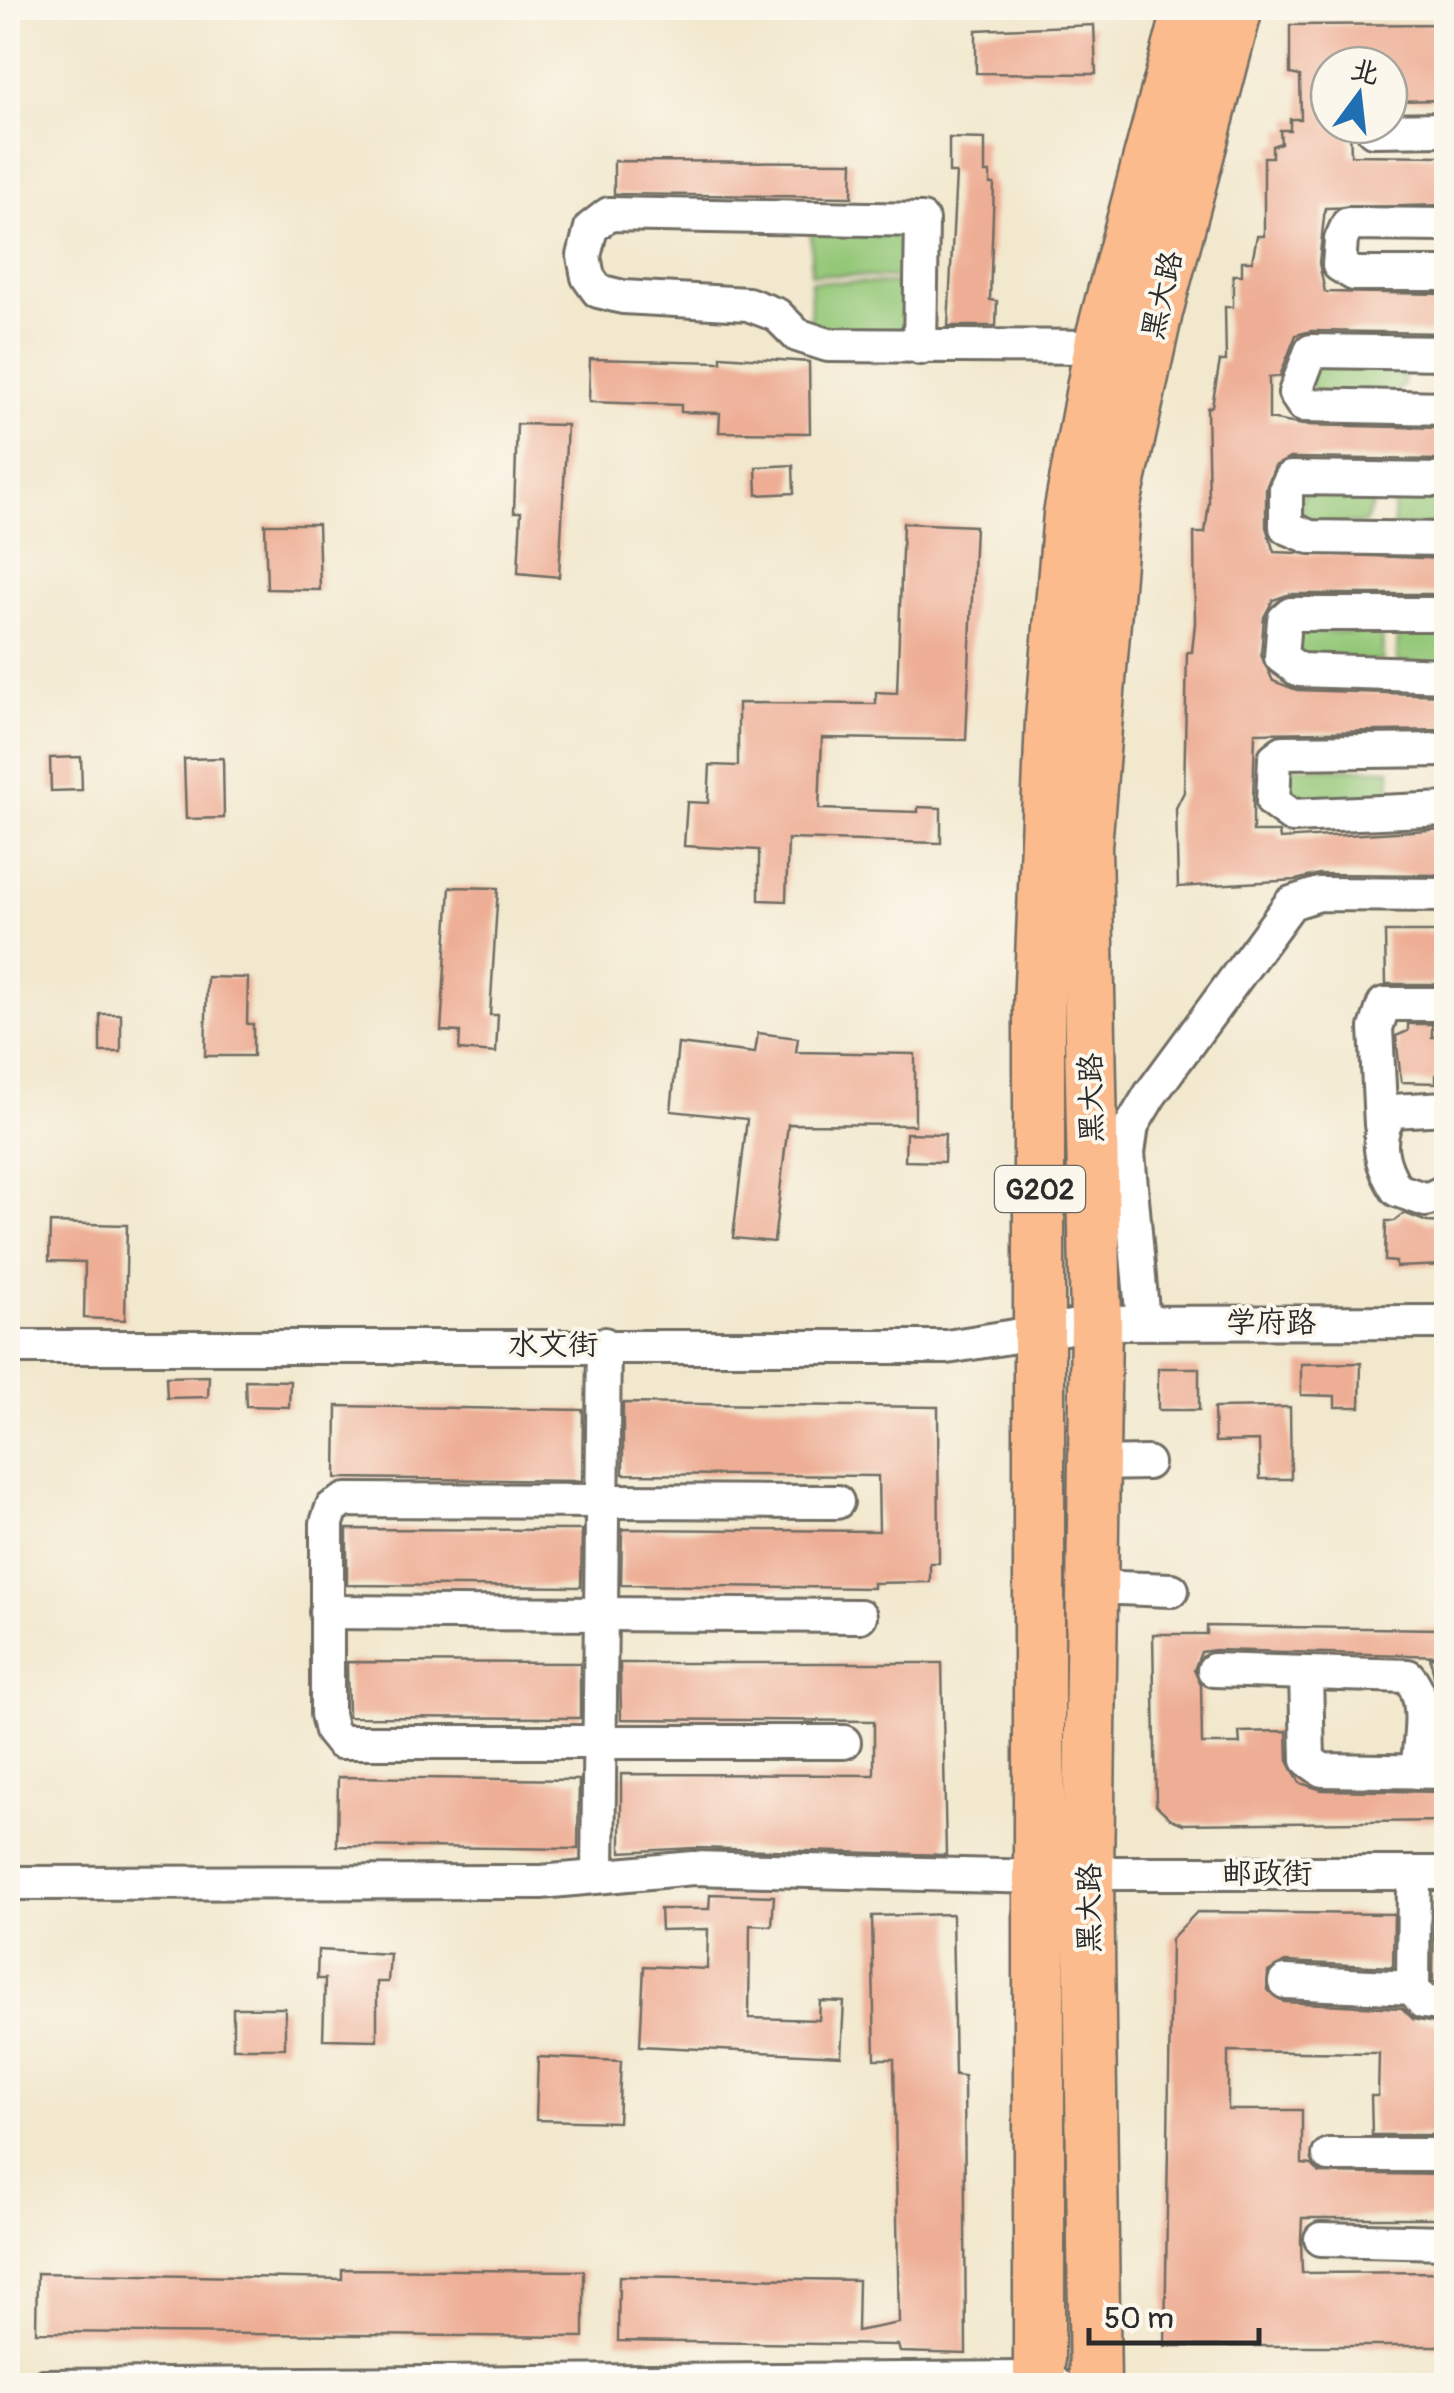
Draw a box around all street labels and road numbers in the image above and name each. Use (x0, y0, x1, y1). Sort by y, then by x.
street label: 黑大路 (1134, 247, 1191, 343)
street label: 黑大路 (1072, 1053, 1111, 1143)
road number: G202 (995, 1166, 1085, 1212)
street label: 学府路 (1226, 1304, 1316, 1341)
street label: 水文街 (508, 1326, 598, 1363)
street label: 邮政街 (1222, 1855, 1312, 1892)
street label: 黑大路 (1071, 1863, 1108, 1953)

